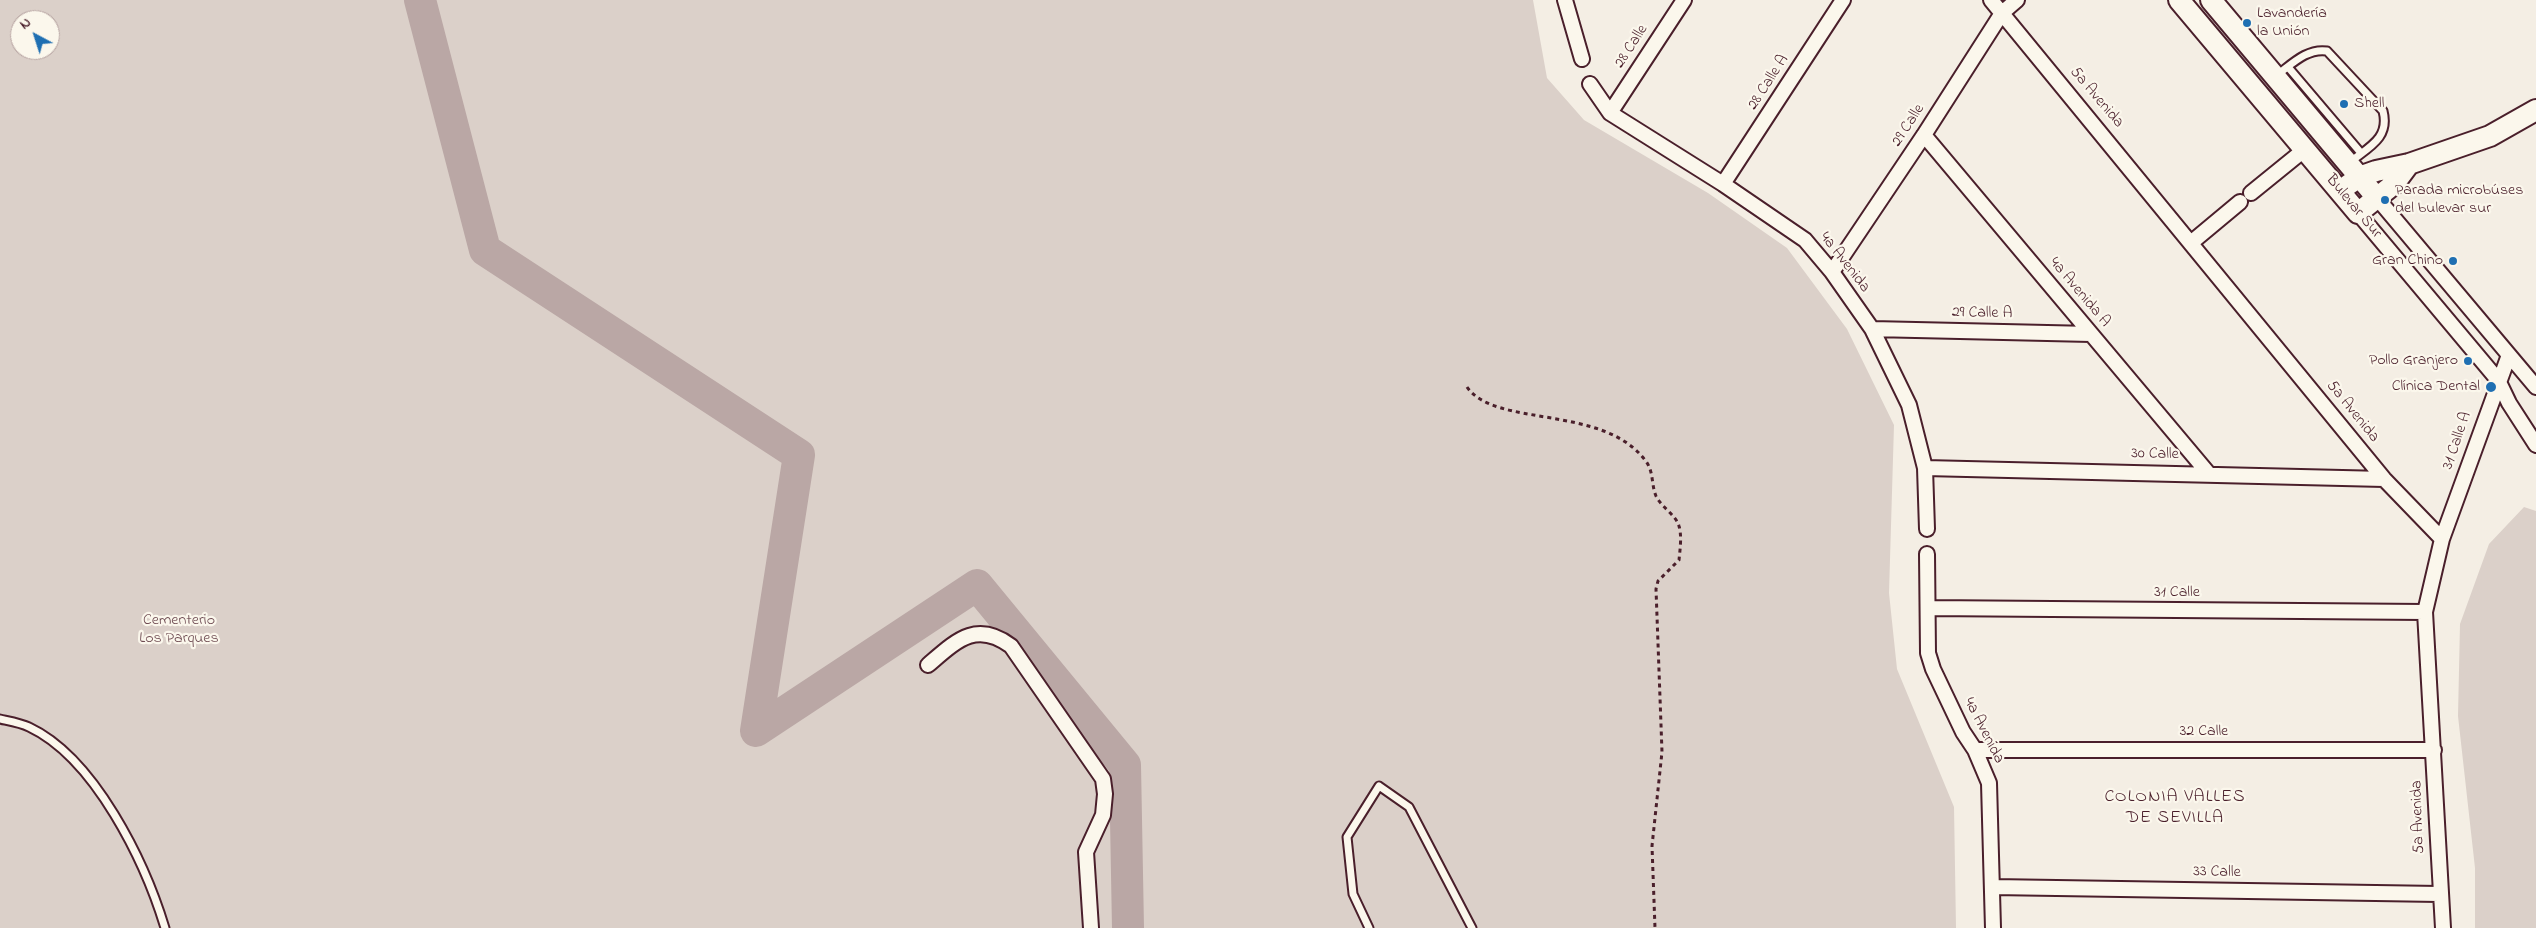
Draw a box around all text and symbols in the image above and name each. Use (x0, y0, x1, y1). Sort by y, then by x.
place label: Lavandería la Unión (2257, 4, 2327, 42)
north arrow (10, 10, 60, 60)
text: N (15, 13, 36, 35)
marker: Lavandería la Unión (2241, 17, 2253, 29)
street label: 28 Calle (1611, 22, 1653, 72)
street label: 28 Calle A (1744, 52, 1794, 114)
street label: 5a Avenida (2065, 64, 2127, 132)
place label: Shell (2354, 94, 2384, 114)
marker: Shell (2338, 98, 2350, 110)
street label: 29 Calle (1888, 101, 1930, 151)
street label: Bulevar Sur (2321, 171, 2385, 243)
place label: Parada microbúses del bulevar sur (2395, 181, 2523, 219)
marker: Parada microbúses del bulevar sur (2379, 194, 2391, 206)
street label: 4a Avenida (1814, 229, 1874, 297)
place label: Gran Chino (2372, 251, 2443, 271)
street label: 4a Avenida A (2044, 254, 2114, 332)
marker: Gran Chino (2447, 255, 2459, 267)
street label: 29 Calle A (1952, 304, 2012, 324)
place label: Pollo Granjero (2369, 351, 2458, 371)
marker: Pollo Granjero (2462, 355, 2474, 367)
street label: 5a Avenida (2321, 377, 2383, 447)
place label: Clínica Dental (2392, 377, 2480, 397)
marker: Clínica Dental (2484, 380, 2498, 394)
street label: 31 Calle A (2439, 410, 2477, 472)
street label: 30 Calle (2131, 445, 2179, 465)
street label: 31 Calle (2154, 583, 2200, 603)
park label: Cementerio Los Parques (139, 611, 219, 649)
street label: 4a Avenida (1958, 695, 2008, 767)
street label: 32 Calle (2180, 722, 2228, 742)
street label: 5a Avenida (2408, 780, 2430, 854)
district label: COLONIA VALLES DE SEVILLA (2103, 787, 2247, 830)
street label: 33 Calle (2193, 863, 2241, 883)

